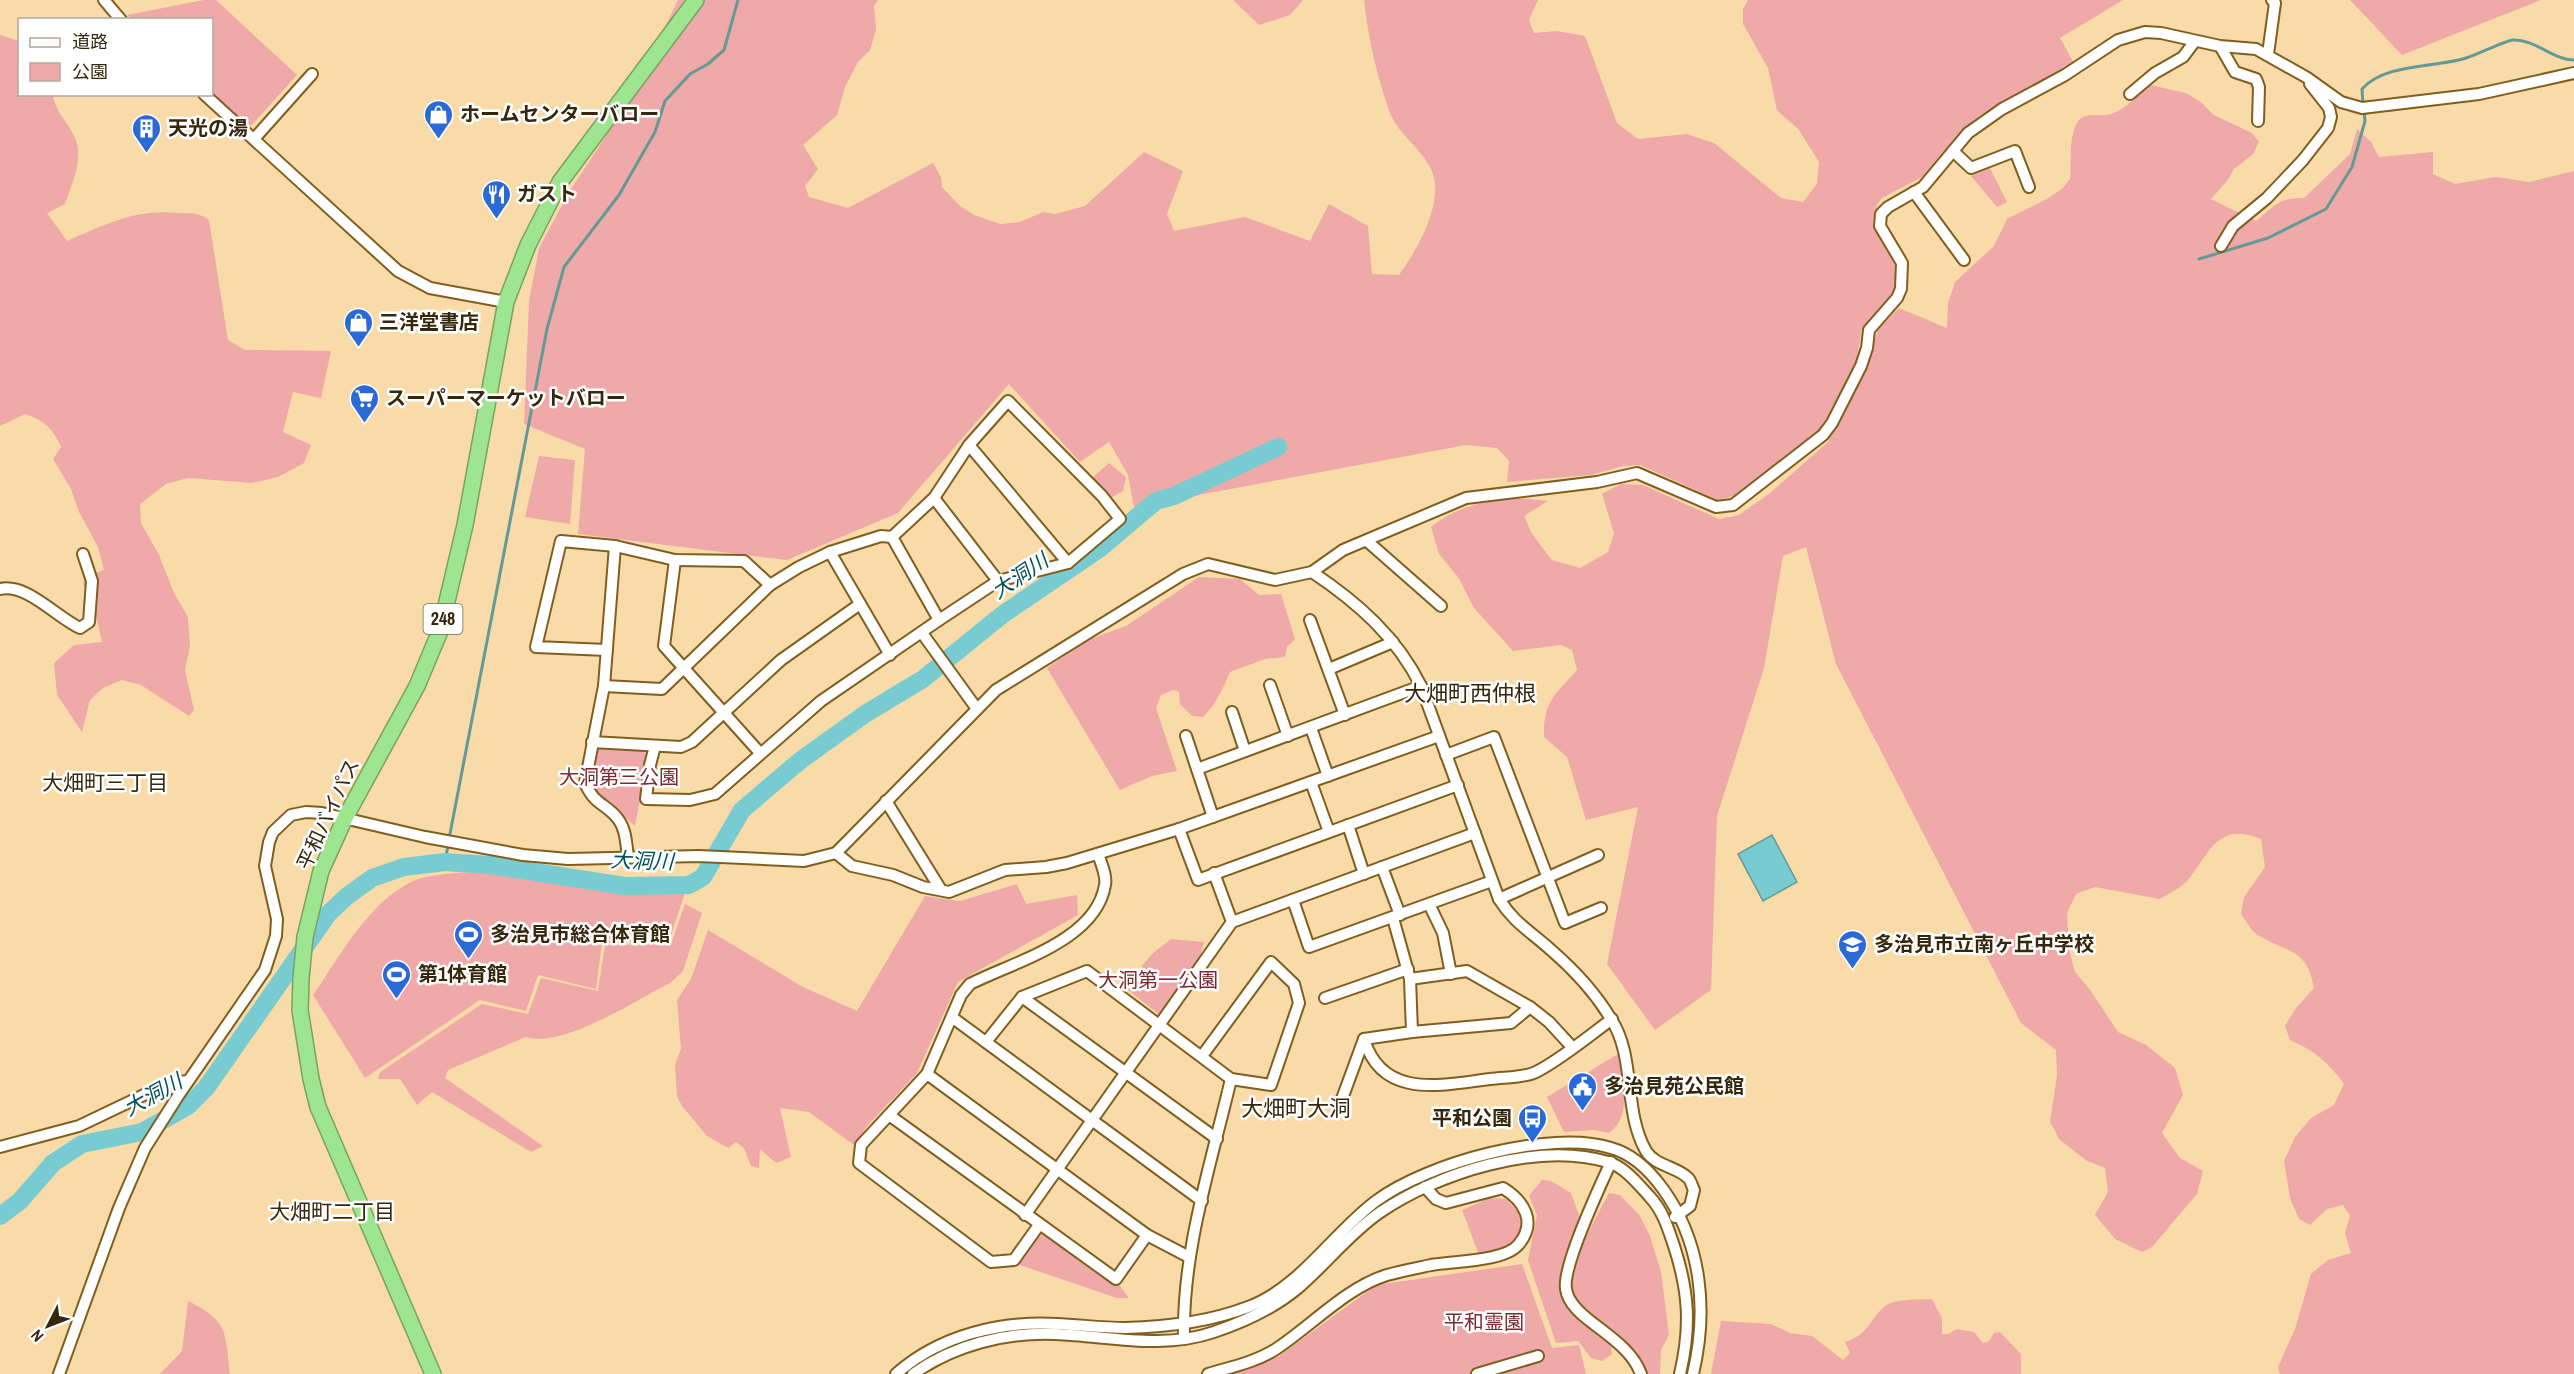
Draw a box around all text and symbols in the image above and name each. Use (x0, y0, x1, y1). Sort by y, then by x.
legend (18, 18, 213, 96)
text: 道路 (72, 29, 108, 54)
text: 公園 (72, 59, 108, 84)
shop icon: ホームセンターバロー (423, 98, 455, 140)
place label: ホームセンターバロー (460, 100, 659, 127)
building icon: 天光の湯 (131, 112, 163, 154)
place label: 天光の湯 (168, 114, 248, 141)
restaurant icon: ガスト (480, 178, 512, 220)
place label: ガスト (517, 180, 577, 207)
shop icon: 三洋堂書店 (342, 306, 374, 348)
place label: 三洋堂書店 (379, 308, 479, 335)
supermarket icon: スーパーマーケットバロー (349, 382, 381, 424)
place label: スーパーマーケットバロー (386, 384, 626, 411)
water label: 大洞川 (985, 545, 1056, 605)
road number: 248 (424, 604, 462, 634)
district label: 大畑町西仲根 (1404, 678, 1536, 708)
street label: 平和バイパス (290, 754, 365, 874)
park label: 大洞第三公園 (559, 763, 679, 790)
district label: 大畑町三丁目 (42, 768, 168, 797)
water label: 大洞川 (610, 845, 676, 876)
sports icon: 多治見市総合体育館 (453, 918, 485, 960)
place label: 多治見市総合体育館 (490, 920, 670, 947)
school or university icon: 多治見市立南ヶ丘中学校 (1837, 928, 1869, 970)
place label: 多治見市立南ヶ丘中学校 (1874, 930, 2094, 957)
sports icon: 第1体育館 (381, 958, 413, 1000)
place label: 第1体育館 (418, 960, 507, 987)
park label: 大洞第一公園 (1098, 966, 1218, 993)
water label: 大洞川 (118, 1066, 189, 1123)
public building icon: 多治見苑公民館 (1567, 1070, 1599, 1112)
place label: 多治見苑公民館 (1604, 1072, 1744, 1099)
district label: 大畑町大洞 (1241, 1093, 1351, 1123)
bus stop icon: 平和公園 (1517, 1102, 1549, 1144)
place label: 平和公園 (1432, 1104, 1512, 1131)
district label: 大畑町二丁目 (269, 1197, 395, 1226)
north arrow (18, 1296, 78, 1356)
park label: 平和霊園 (1444, 1308, 1524, 1335)
text: N (26, 1325, 48, 1347)

